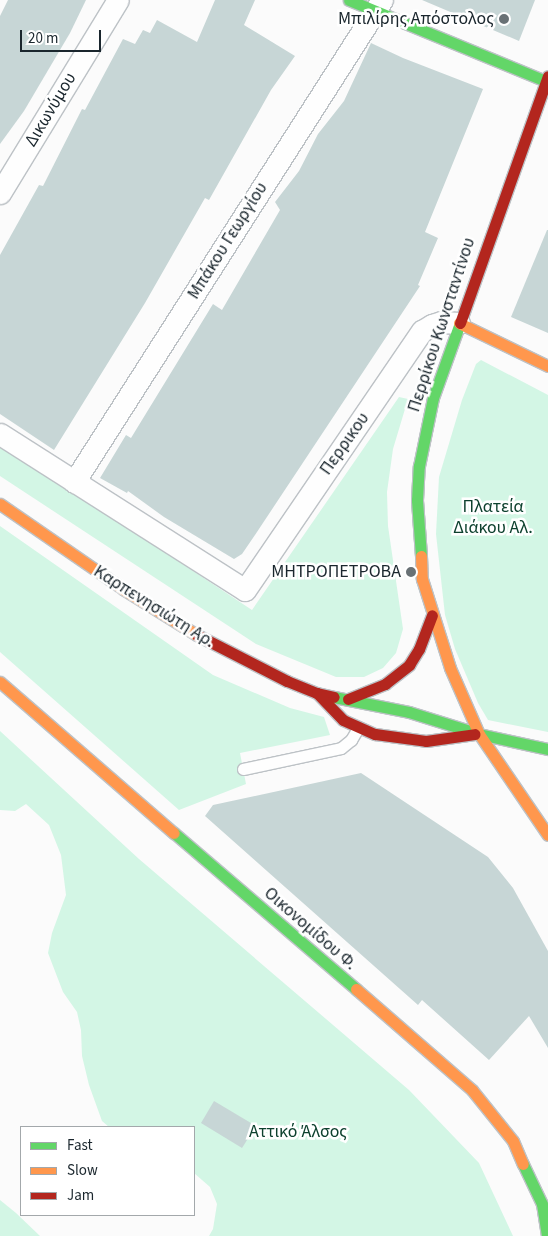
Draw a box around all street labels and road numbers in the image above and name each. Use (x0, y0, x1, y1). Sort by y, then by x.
street label: Δικωνύμου (20, 69, 82, 151)
street label: Μπάκου Γεωργίου (183, 178, 273, 304)
street label: Περρίκου Κωνσταντίνου (404, 235, 480, 415)
street label: Περρικου (316, 409, 374, 479)
street label: Καρπενησιώτη Αρ. (89, 561, 219, 653)
street label: Οικονομίδου Φ. (259, 883, 361, 975)

